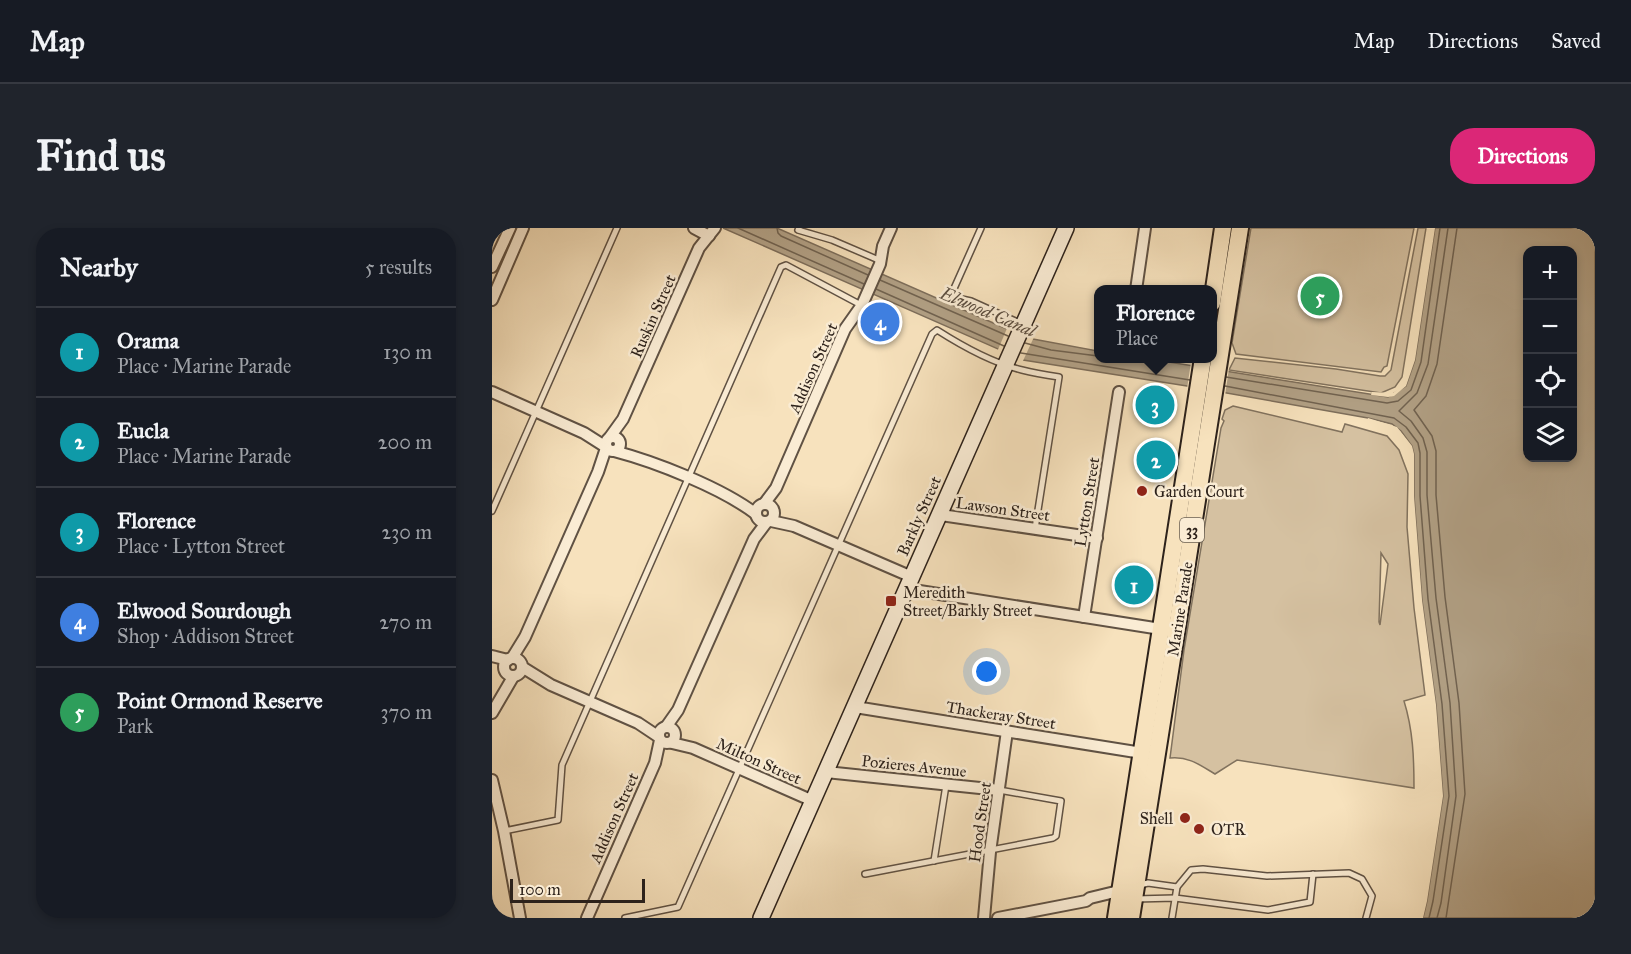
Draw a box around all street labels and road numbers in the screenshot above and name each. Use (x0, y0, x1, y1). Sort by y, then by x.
street label: Ruskin Street (626, 271, 680, 361)
street label: Addison Street (784, 320, 842, 417)
street label: Lytton Street (1071, 455, 1104, 548)
street label: Barkly Street (893, 473, 945, 559)
street label: Lawson Street (955, 493, 1052, 525)
road number: 33 (1180, 518, 1204, 542)
street label: Marine Parade (1163, 560, 1197, 658)
street label: Thackeray Street (945, 697, 1057, 733)
street label: Milton Street (714, 734, 805, 788)
street label: Pozieres Avenue (861, 751, 968, 781)
street label: Addison Street (585, 770, 643, 867)
street label: Hood Street (965, 780, 995, 864)

